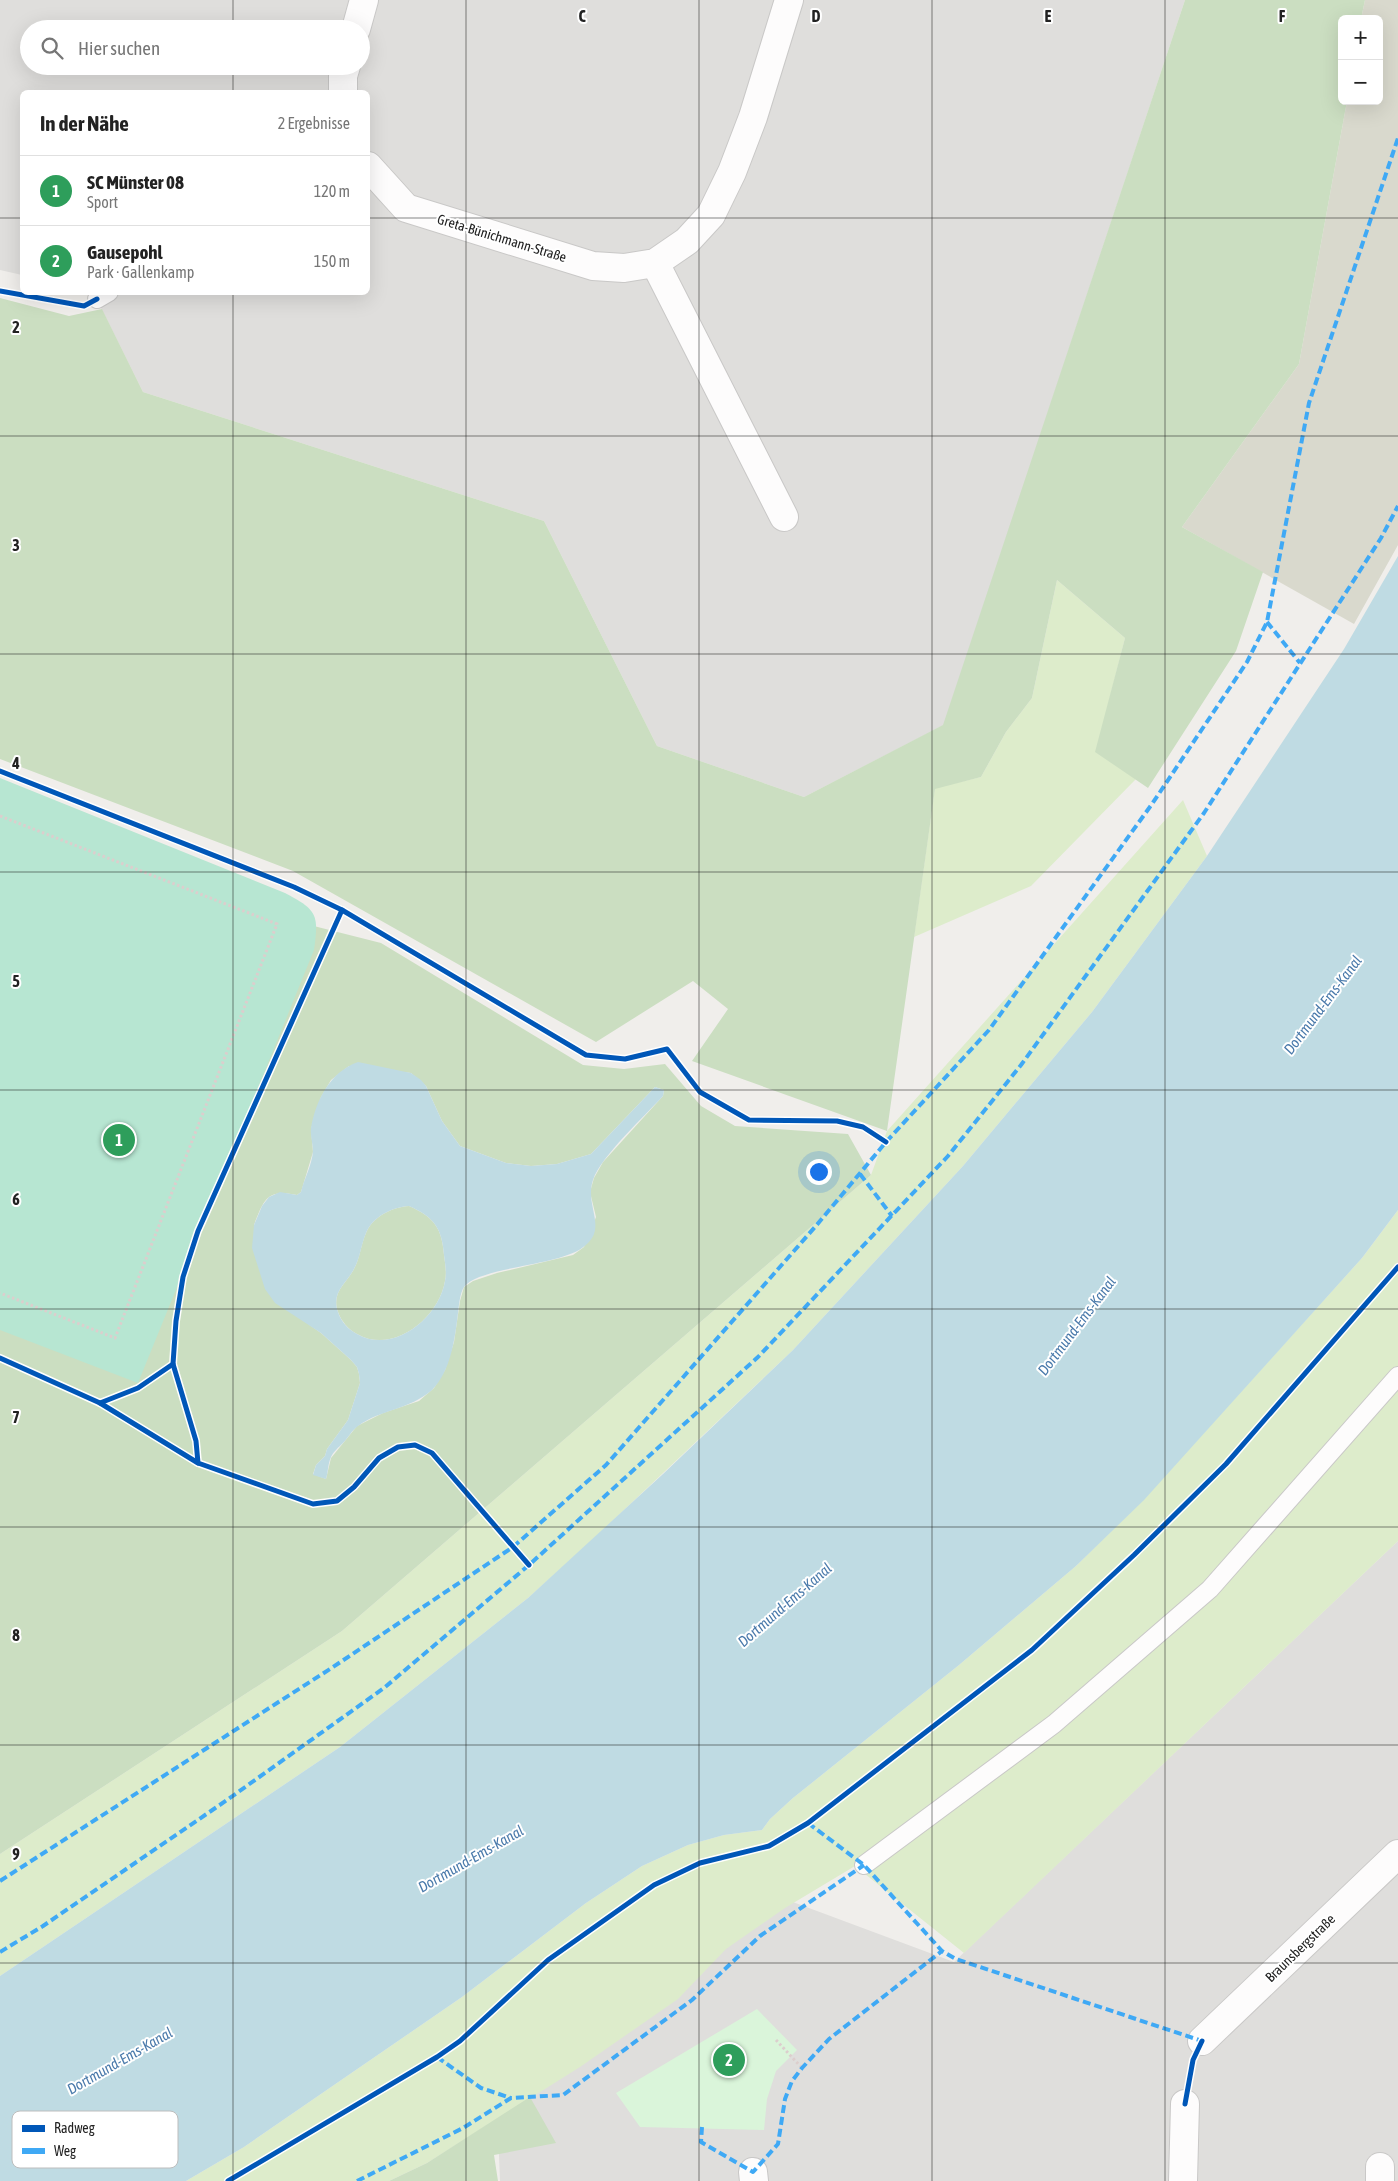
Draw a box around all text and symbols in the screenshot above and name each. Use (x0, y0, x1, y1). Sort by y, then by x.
text: C (578, 7, 586, 25)
text: D (812, 7, 821, 25)
text: E (1045, 7, 1052, 25)
text: F (1279, 7, 1286, 25)
map controls (1338, 15, 1383, 105)
button: + (1338, 15, 1383, 60)
search box (20, 20, 370, 75)
icon: search (38, 34, 66, 62)
text: Hier suchen (78, 37, 160, 59)
button: − (1338, 60, 1383, 105)
text: In der Nähe (40, 111, 129, 135)
text: 2 Ergebnisse (278, 114, 350, 132)
text: SC Münster 08 (87, 171, 184, 193)
text: 1 (52, 182, 60, 200)
text: 120 m (314, 182, 350, 200)
text: Sport (87, 193, 118, 211)
street label: Greta-Bünichmann-Straße (435, 211, 569, 265)
text: Gausepohl (87, 241, 163, 263)
text: 2 (52, 252, 60, 270)
text: 150 m (314, 252, 350, 270)
text: Park · Gallenkamp (87, 263, 194, 281)
text: 2 (12, 318, 20, 336)
text: 3 (12, 536, 20, 554)
text: 4 (11, 754, 20, 772)
water label: Dortmund-Ems-Kanal (1280, 952, 1365, 1057)
text: 5 (12, 972, 20, 990)
pin: 1 (103, 1121, 135, 1159)
your location (806, 1159, 832, 1185)
text: 6 (12, 1190, 20, 1208)
water label: Dortmund-Ems-Kanal (1034, 1273, 1119, 1378)
text: 7 (12, 1408, 20, 1426)
water label: Dortmund-Ems-Kanal (734, 1559, 835, 1650)
text: 8 (12, 1626, 20, 1644)
water label: Dortmund-Ems-Kanal (415, 1822, 526, 1896)
text: 9 (12, 1845, 20, 1863)
street label: Braunsbergstraße (1262, 1911, 1338, 1985)
water label: Dortmund-Ems-Kanal (64, 2024, 175, 2098)
pin: 2 (713, 2041, 745, 2079)
legend (12, 2111, 178, 2168)
text: Radweg (54, 2120, 95, 2136)
text: Weg (54, 2143, 76, 2159)

